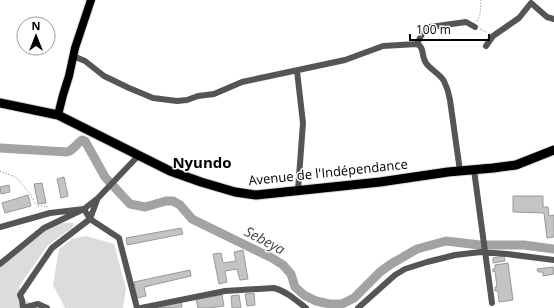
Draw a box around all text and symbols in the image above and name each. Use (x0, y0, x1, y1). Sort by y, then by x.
north arrow (16, 16, 56, 56)
scale bar (410, 16, 489, 42)
text: N (32, 18, 40, 33)
text: 100 m (416, 21, 451, 38)
district label: Nyundo (172, 152, 232, 172)
street label: Avenue de l'Indépendance (247, 155, 409, 189)
water label: Sebeya (241, 221, 289, 259)

